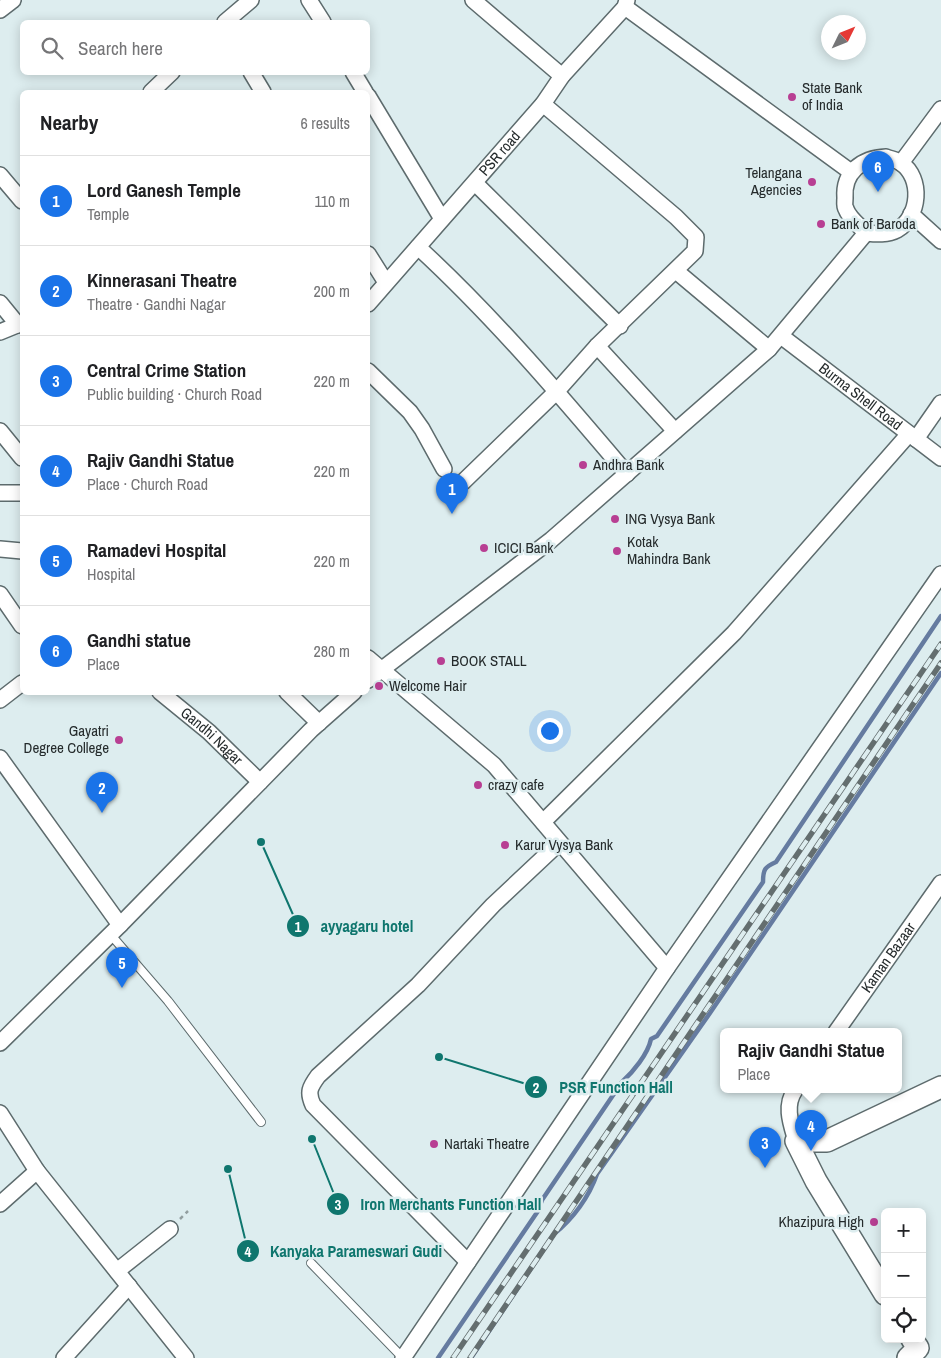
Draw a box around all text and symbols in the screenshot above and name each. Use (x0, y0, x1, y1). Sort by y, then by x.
north arrow (821, 15, 866, 60)
search box (20, 20, 370, 75)
icon: search (38, 34, 66, 62)
text: Search here (78, 35, 163, 61)
place label: State Bank of India (802, 77, 863, 115)
marker: State Bank of India (786, 91, 798, 103)
text: Nearby (40, 108, 98, 137)
text: 6 results (300, 112, 350, 134)
street label: PSR road (474, 126, 525, 180)
pin: 6 (862, 151, 894, 192)
place label: Telangana Agencies (745, 162, 802, 200)
marker: Telangana Agencies (806, 176, 818, 188)
text: Lord Ganesh Temple (87, 177, 241, 203)
text: 1 (52, 190, 60, 212)
text: 110 m (314, 190, 350, 212)
text: Temple (87, 203, 129, 225)
place label: Bank of Baroda (831, 213, 916, 234)
marker: Bank of Baroda (815, 218, 827, 230)
text: Kinnerasani Theatre (87, 267, 237, 293)
text: 2 (52, 280, 60, 302)
text: 200 m (314, 280, 350, 302)
text: Theatre · Gandhi Nagar (87, 293, 226, 315)
text: Central Crime Station (87, 357, 246, 383)
street label: Burma Shell Road (815, 358, 907, 435)
text: 3 (52, 370, 60, 392)
text: 220 m (314, 370, 350, 392)
text: Public building · Church Road (87, 383, 262, 405)
text: Rajiv Gandhi Statue (87, 447, 234, 473)
place label: Andhra Bank (592, 454, 665, 475)
marker: Andhra Bank (577, 459, 589, 471)
text: 4 (52, 460, 60, 482)
text: 220 m (314, 460, 350, 482)
text: Place · Church Road (87, 473, 208, 495)
pin: 1 (436, 473, 468, 514)
place label: ING Vysya Bank (625, 508, 716, 529)
marker: ING Vysya Bank (609, 513, 621, 525)
place label: Kotak Mahindra Bank (627, 531, 711, 569)
text: Ramadevi Hospital (87, 537, 226, 563)
place label: ICICI Bank (494, 537, 554, 558)
marker: ICICI Bank (478, 542, 490, 554)
marker: Kotak Mahindra Bank (611, 545, 623, 557)
text: 5 (52, 550, 60, 572)
text: 220 m (314, 550, 350, 572)
text: Hospital (87, 563, 135, 585)
text: Gandhi statue (87, 627, 191, 653)
text: 6 (52, 640, 60, 662)
text: 280 m (314, 640, 350, 662)
place label: BOOK STALL (451, 650, 527, 671)
text: Place (87, 653, 120, 675)
marker: BOOK STALL (435, 655, 447, 667)
place label: Welcome Hair (389, 675, 467, 696)
marker: Welcome Hair (373, 680, 385, 692)
street label: Gandhi Nagar (176, 702, 248, 770)
your location (537, 718, 563, 744)
place label: Gayatri Degree College (24, 720, 109, 758)
marker: Gayatri Degree College (113, 734, 125, 746)
pin: 2 (86, 772, 118, 813)
place label: crazy cafe (488, 774, 544, 795)
marker: crazy cafe (472, 779, 484, 791)
place label: Karur Vysya Bank (515, 834, 614, 855)
marker: Karur Vysya Bank (499, 839, 511, 851)
callout: ayyagaru hotel (285, 911, 423, 942)
text: ayyagaru hotel (321, 915, 413, 937)
text: 1 (295, 916, 302, 937)
street label: Kaman Bazaar (856, 918, 920, 997)
pin: 5 (106, 947, 138, 988)
popup (720, 1028, 902, 1093)
text: Rajiv Gandhi Statue (737, 1037, 885, 1063)
text: Place (737, 1063, 770, 1085)
callout: PSR Function Hall (524, 1072, 683, 1103)
text: PSR Function Hall (559, 1076, 673, 1098)
text: 2 (533, 1077, 540, 1098)
pin: 4 (795, 1110, 827, 1151)
pin: 3 (749, 1127, 781, 1168)
place label: Nartaki Theatre (444, 1133, 529, 1154)
marker: Nartaki Theatre (428, 1138, 440, 1150)
callout: Iron Merchants Function Hall (325, 1189, 551, 1220)
text: Iron Merchants Function Hall (361, 1193, 541, 1215)
text: 3 (335, 1194, 342, 1215)
map controls (881, 1208, 926, 1343)
button: + (881, 1208, 926, 1253)
place label: Khazipura High (779, 1211, 864, 1232)
marker: Khazipura High (868, 1216, 880, 1228)
callout: Kanyaka Parameswari Gudi (235, 1236, 452, 1267)
text: Kanyaka Parameswari Gudi (270, 1240, 442, 1262)
text: 4 (245, 1241, 252, 1262)
button: − (881, 1253, 926, 1298)
button: locate (881, 1298, 926, 1343)

